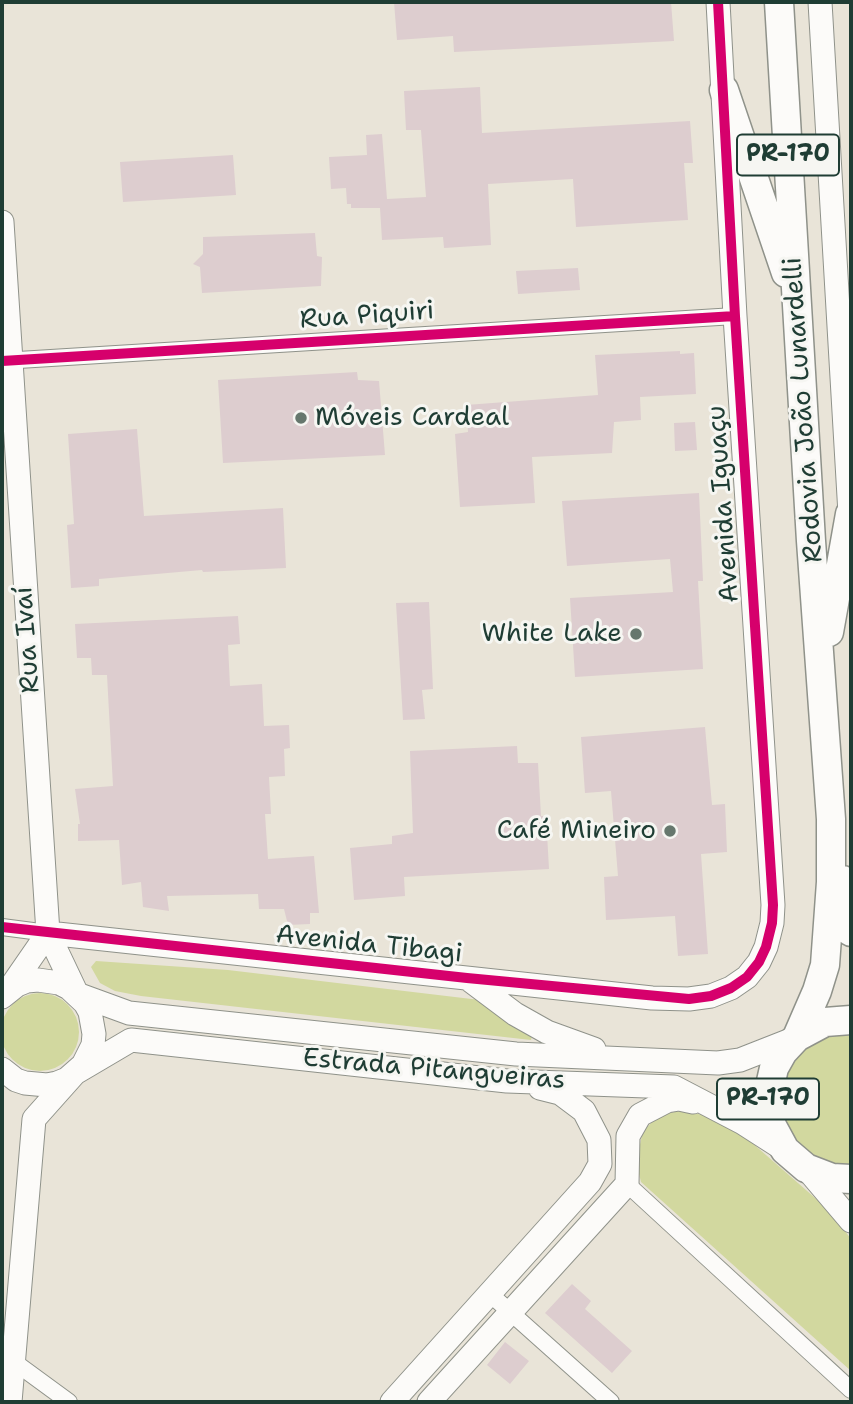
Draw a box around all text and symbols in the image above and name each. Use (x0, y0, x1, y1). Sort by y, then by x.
road number: PR-170 (737, 134, 839, 176)
street label: Rodovia João Lunardelli (778, 256, 830, 564)
street label: Rua Piquiri (299, 296, 435, 336)
place label: Móveis Cardeal (315, 402, 509, 434)
street label: Avenida Iguaçu (702, 404, 746, 604)
marker: Móveis Cardeal (293, 410, 309, 426)
street label: Rua Ivaí (9, 586, 47, 694)
place label: White Lake (482, 618, 622, 650)
marker: White Lake (628, 626, 644, 642)
place label: Café Mineiro (497, 815, 656, 847)
marker: Café Mineiro (662, 823, 678, 839)
street label: Avenida Tibagi (274, 920, 464, 970)
street label: Estrada Pitangueiras (302, 1043, 566, 1097)
road number: PR-170 (717, 1078, 819, 1120)

